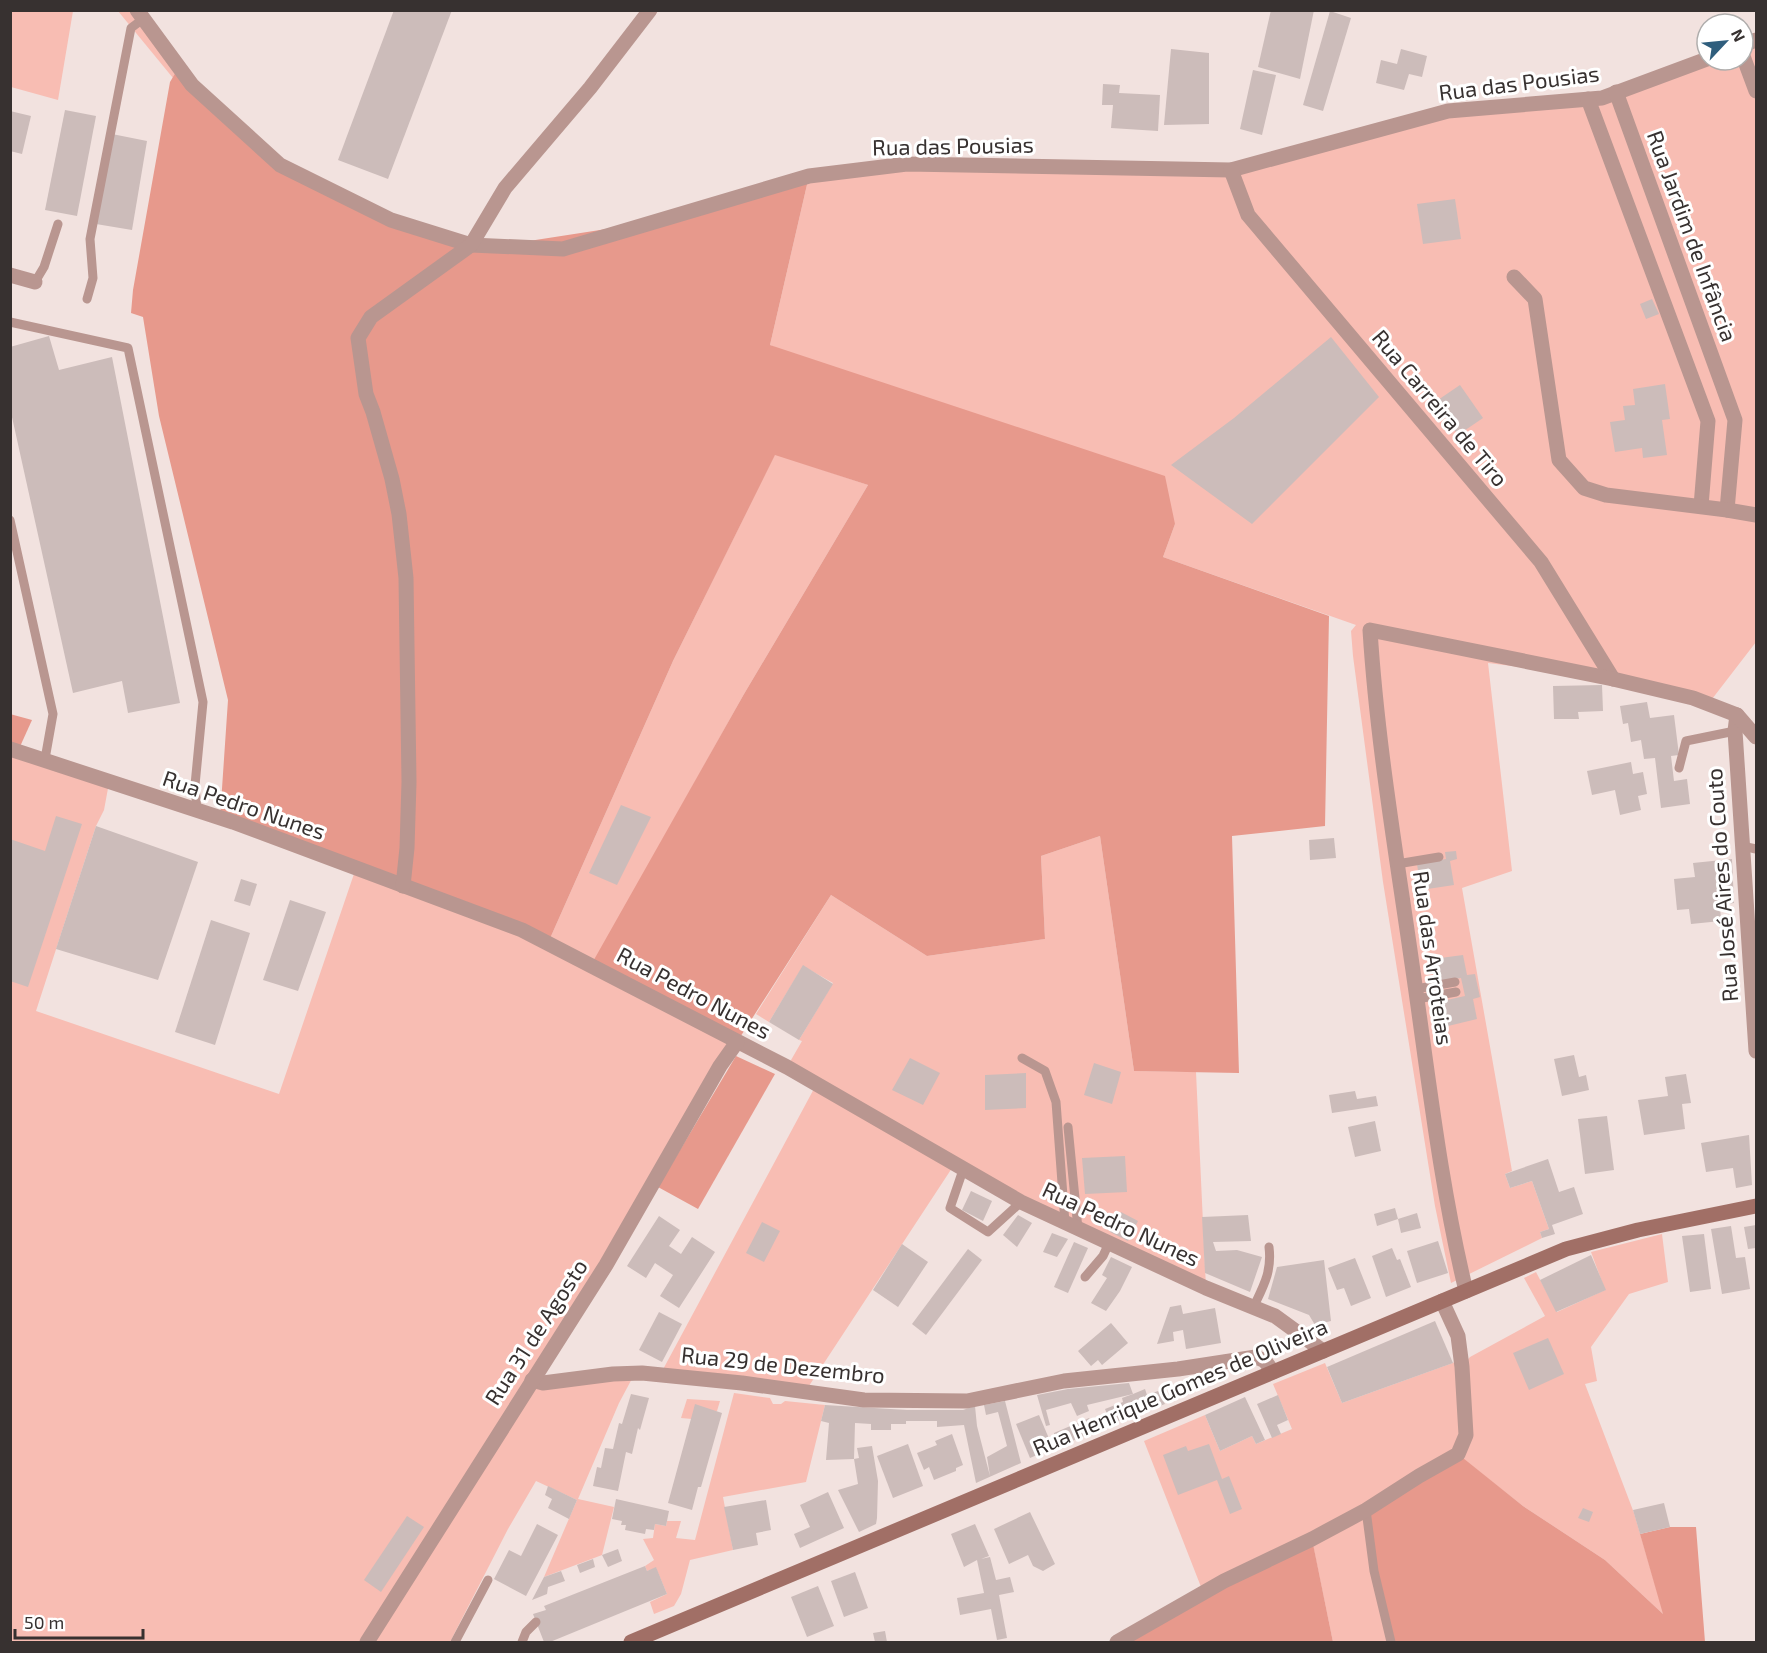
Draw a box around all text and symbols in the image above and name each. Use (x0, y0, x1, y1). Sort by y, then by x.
north arrow (1695, 12, 1755, 72)
text: N (1728, 26, 1750, 45)
street label: Rua das Pousias (1437, 59, 1601, 105)
street label: Rua Jardim de Infância (1643, 127, 1743, 345)
street label: Rua das Pousias (872, 131, 1034, 159)
street label: Rua Carreira de Tiro (1368, 324, 1514, 491)
street label: Rua Pedro Nunes (160, 764, 329, 844)
street label: Rua José Aires do Couto (1700, 767, 1742, 1003)
street label: Rua das Arroteias (1409, 869, 1459, 1047)
street label: Rua Pedro Nunes (613, 941, 776, 1044)
street label: Rua Pedro Nunes (1039, 1175, 1204, 1271)
street label: Rua 31 de Agosto (478, 1254, 592, 1409)
street label: Rua Henrique Gomes de Oliveira (1028, 1312, 1331, 1460)
street label: Rua 29 de Dezembro (680, 1340, 886, 1388)
scale bar (15, 1602, 142, 1640)
text: 50 m (24, 1611, 64, 1633)

